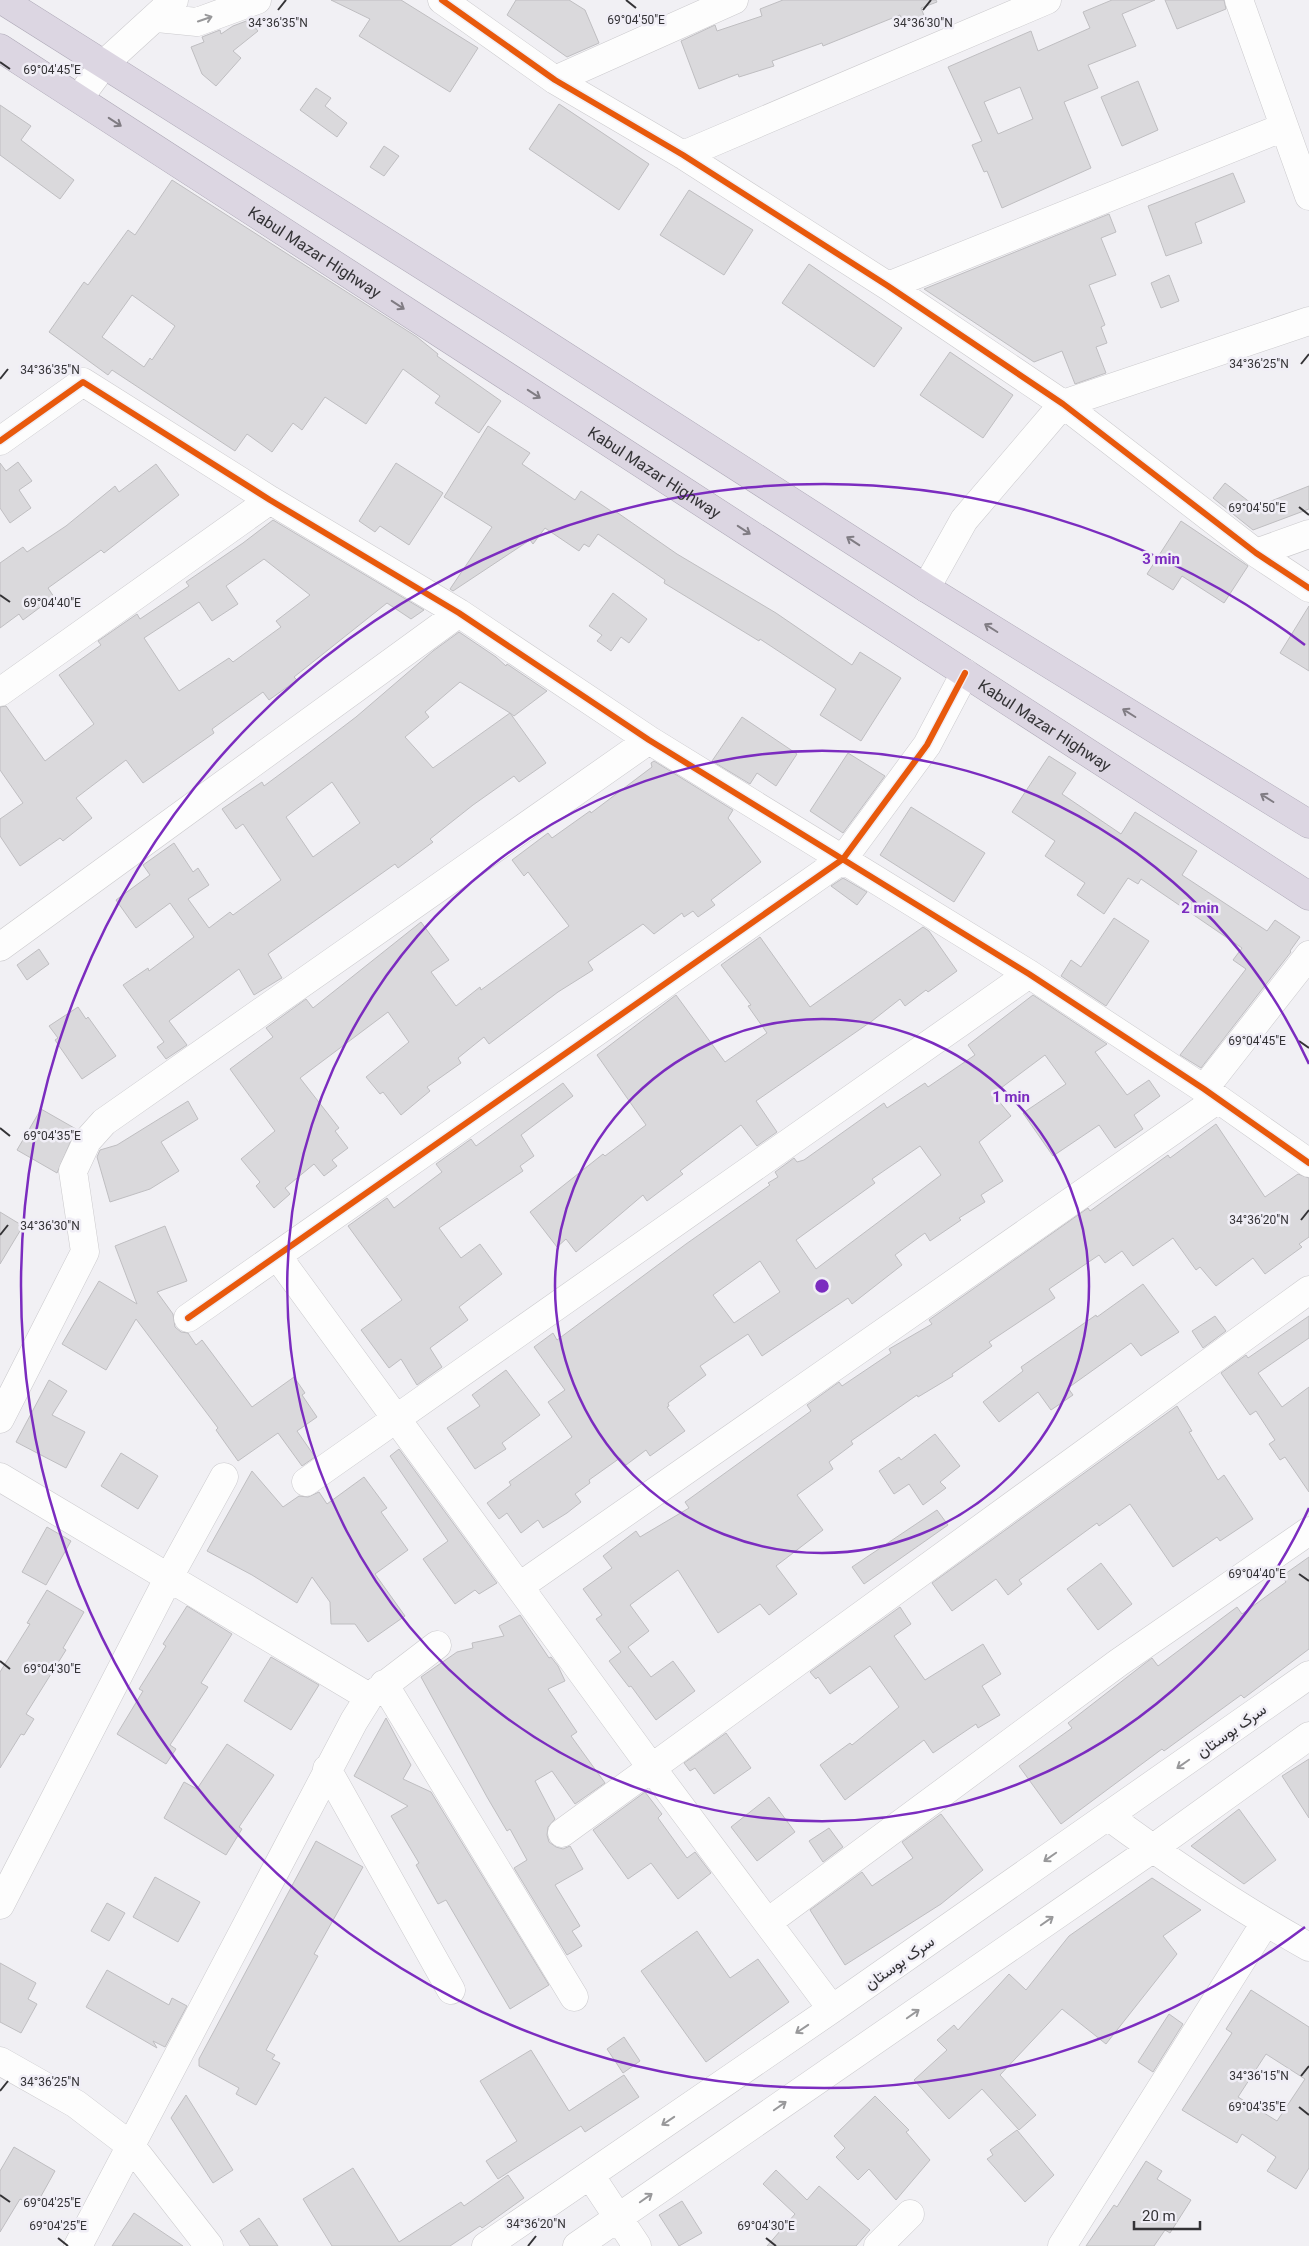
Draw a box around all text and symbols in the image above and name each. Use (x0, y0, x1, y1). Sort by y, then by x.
text: 69°04'50"E (607, 13, 665, 27)
one-way arrow (196, 14, 212, 23)
text: 34°36'35"N (248, 16, 308, 30)
text: 34°36'30"N (893, 16, 953, 30)
text: 69°04'45"E (23, 63, 81, 77)
one-way arrow (107, 117, 121, 127)
street label: Kabul Mazar Highway (244, 202, 385, 302)
one-way arrow (391, 300, 405, 311)
text: 34°36'25"N (1229, 357, 1289, 371)
text: 34°36'35"N (20, 363, 80, 377)
one-way arrow (527, 389, 541, 399)
street label: Kabul Mazar Highway (584, 423, 725, 523)
text: 69°04'50"E (1228, 501, 1286, 515)
one-way arrow (737, 525, 751, 535)
one-way arrow (847, 536, 861, 546)
text: 3 min (1142, 550, 1180, 568)
text: 69°04'40"E (23, 596, 81, 610)
one-way arrow (984, 622, 998, 632)
street label: Kabul Mazar Highway (975, 675, 1115, 776)
one-way arrow (1123, 708, 1137, 718)
one-way arrow (1261, 793, 1275, 803)
text: 2 min (1181, 899, 1219, 917)
text: 69°04'45"E (1228, 1034, 1286, 1048)
text: 1 min (992, 1088, 1030, 1106)
text: 69°04'35"E (23, 1129, 81, 1143)
text: 34°36'20"N (1229, 1213, 1289, 1227)
text: 34°36'30"N (20, 1219, 80, 1233)
centre of rings (813, 1277, 831, 1295)
text: 69°04'40"E (1228, 1567, 1286, 1581)
text: 69°04'30"E (23, 1662, 81, 1676)
street label: سرک بوستان (1193, 1699, 1270, 1762)
one-way arrow (1176, 1759, 1190, 1769)
one-way arrow (1043, 1852, 1057, 1862)
one-way arrow (1040, 1916, 1054, 1926)
street label: سرک بوستان (861, 1931, 938, 1994)
one-way arrow (906, 2009, 920, 2019)
one-way arrow (795, 2024, 809, 2034)
text: 34°36'15"N (1229, 2069, 1289, 2083)
text: 34°36'25"N (20, 2075, 80, 2089)
text: 69°04'35"E (1228, 2100, 1286, 2114)
one-way arrow (772, 2101, 786, 2111)
one-way arrow (661, 2116, 675, 2126)
one-way arrow (639, 2193, 653, 2203)
text: 69°04'25"E (23, 2196, 81, 2210)
scale bar (1134, 2198, 1200, 2230)
text: 20 m (1142, 2207, 1176, 2225)
text: 34°36'20"N (506, 2217, 566, 2231)
text: 69°04'25"E (29, 2219, 87, 2233)
text: 69°04'30"E (737, 2219, 795, 2233)

